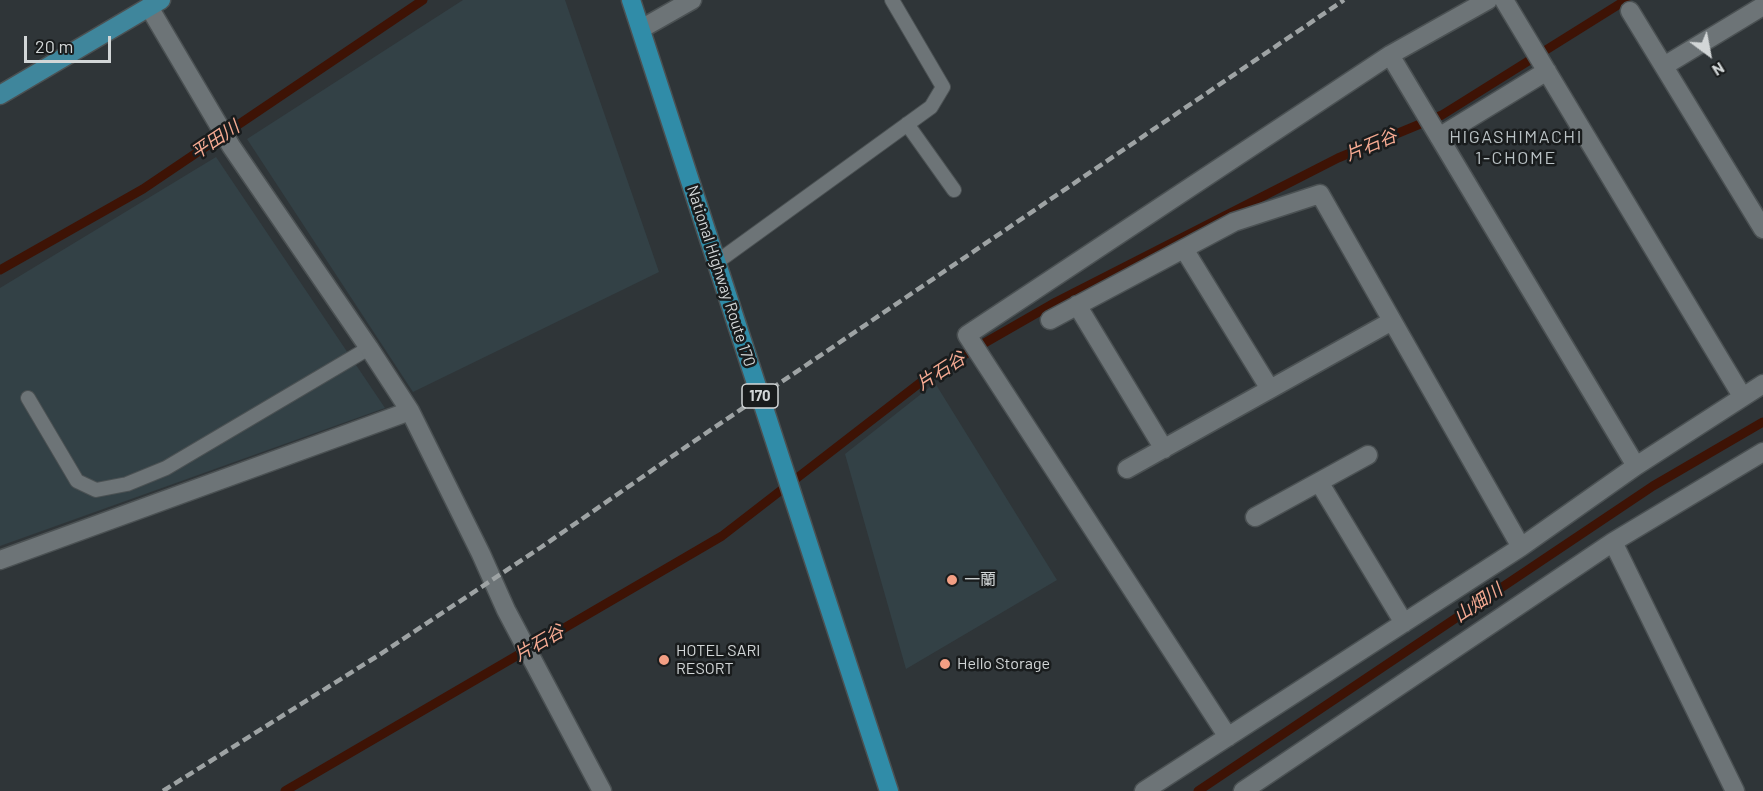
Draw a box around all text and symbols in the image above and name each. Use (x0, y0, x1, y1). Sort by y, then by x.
scale bar (27, 24, 114, 62)
north arrow (1679, 24, 1739, 84)
text: 20 m (35, 35, 73, 57)
text: N (1709, 59, 1728, 81)
water label: 平田川 (187, 116, 243, 164)
water label: 片石谷 (1342, 125, 1400, 165)
district label: HIGASHIMACHI 1-CHOME (1449, 126, 1583, 168)
street label: National Highway Route 170 (683, 183, 759, 369)
water label: 片石谷 (912, 347, 970, 395)
road number: 170 (742, 384, 778, 408)
place label: 一蘭 (964, 570, 996, 590)
marker: 一蘭 (945, 573, 959, 587)
water label: 山畑川 (1450, 579, 1506, 627)
water label: 片石谷 (510, 620, 568, 666)
place label: HOTEL SARI RESORT (676, 641, 760, 679)
marker: HOTEL SARI RESORT (657, 653, 671, 667)
place label: Hello Storage (957, 654, 1050, 674)
marker: Hello Storage (938, 657, 952, 671)

